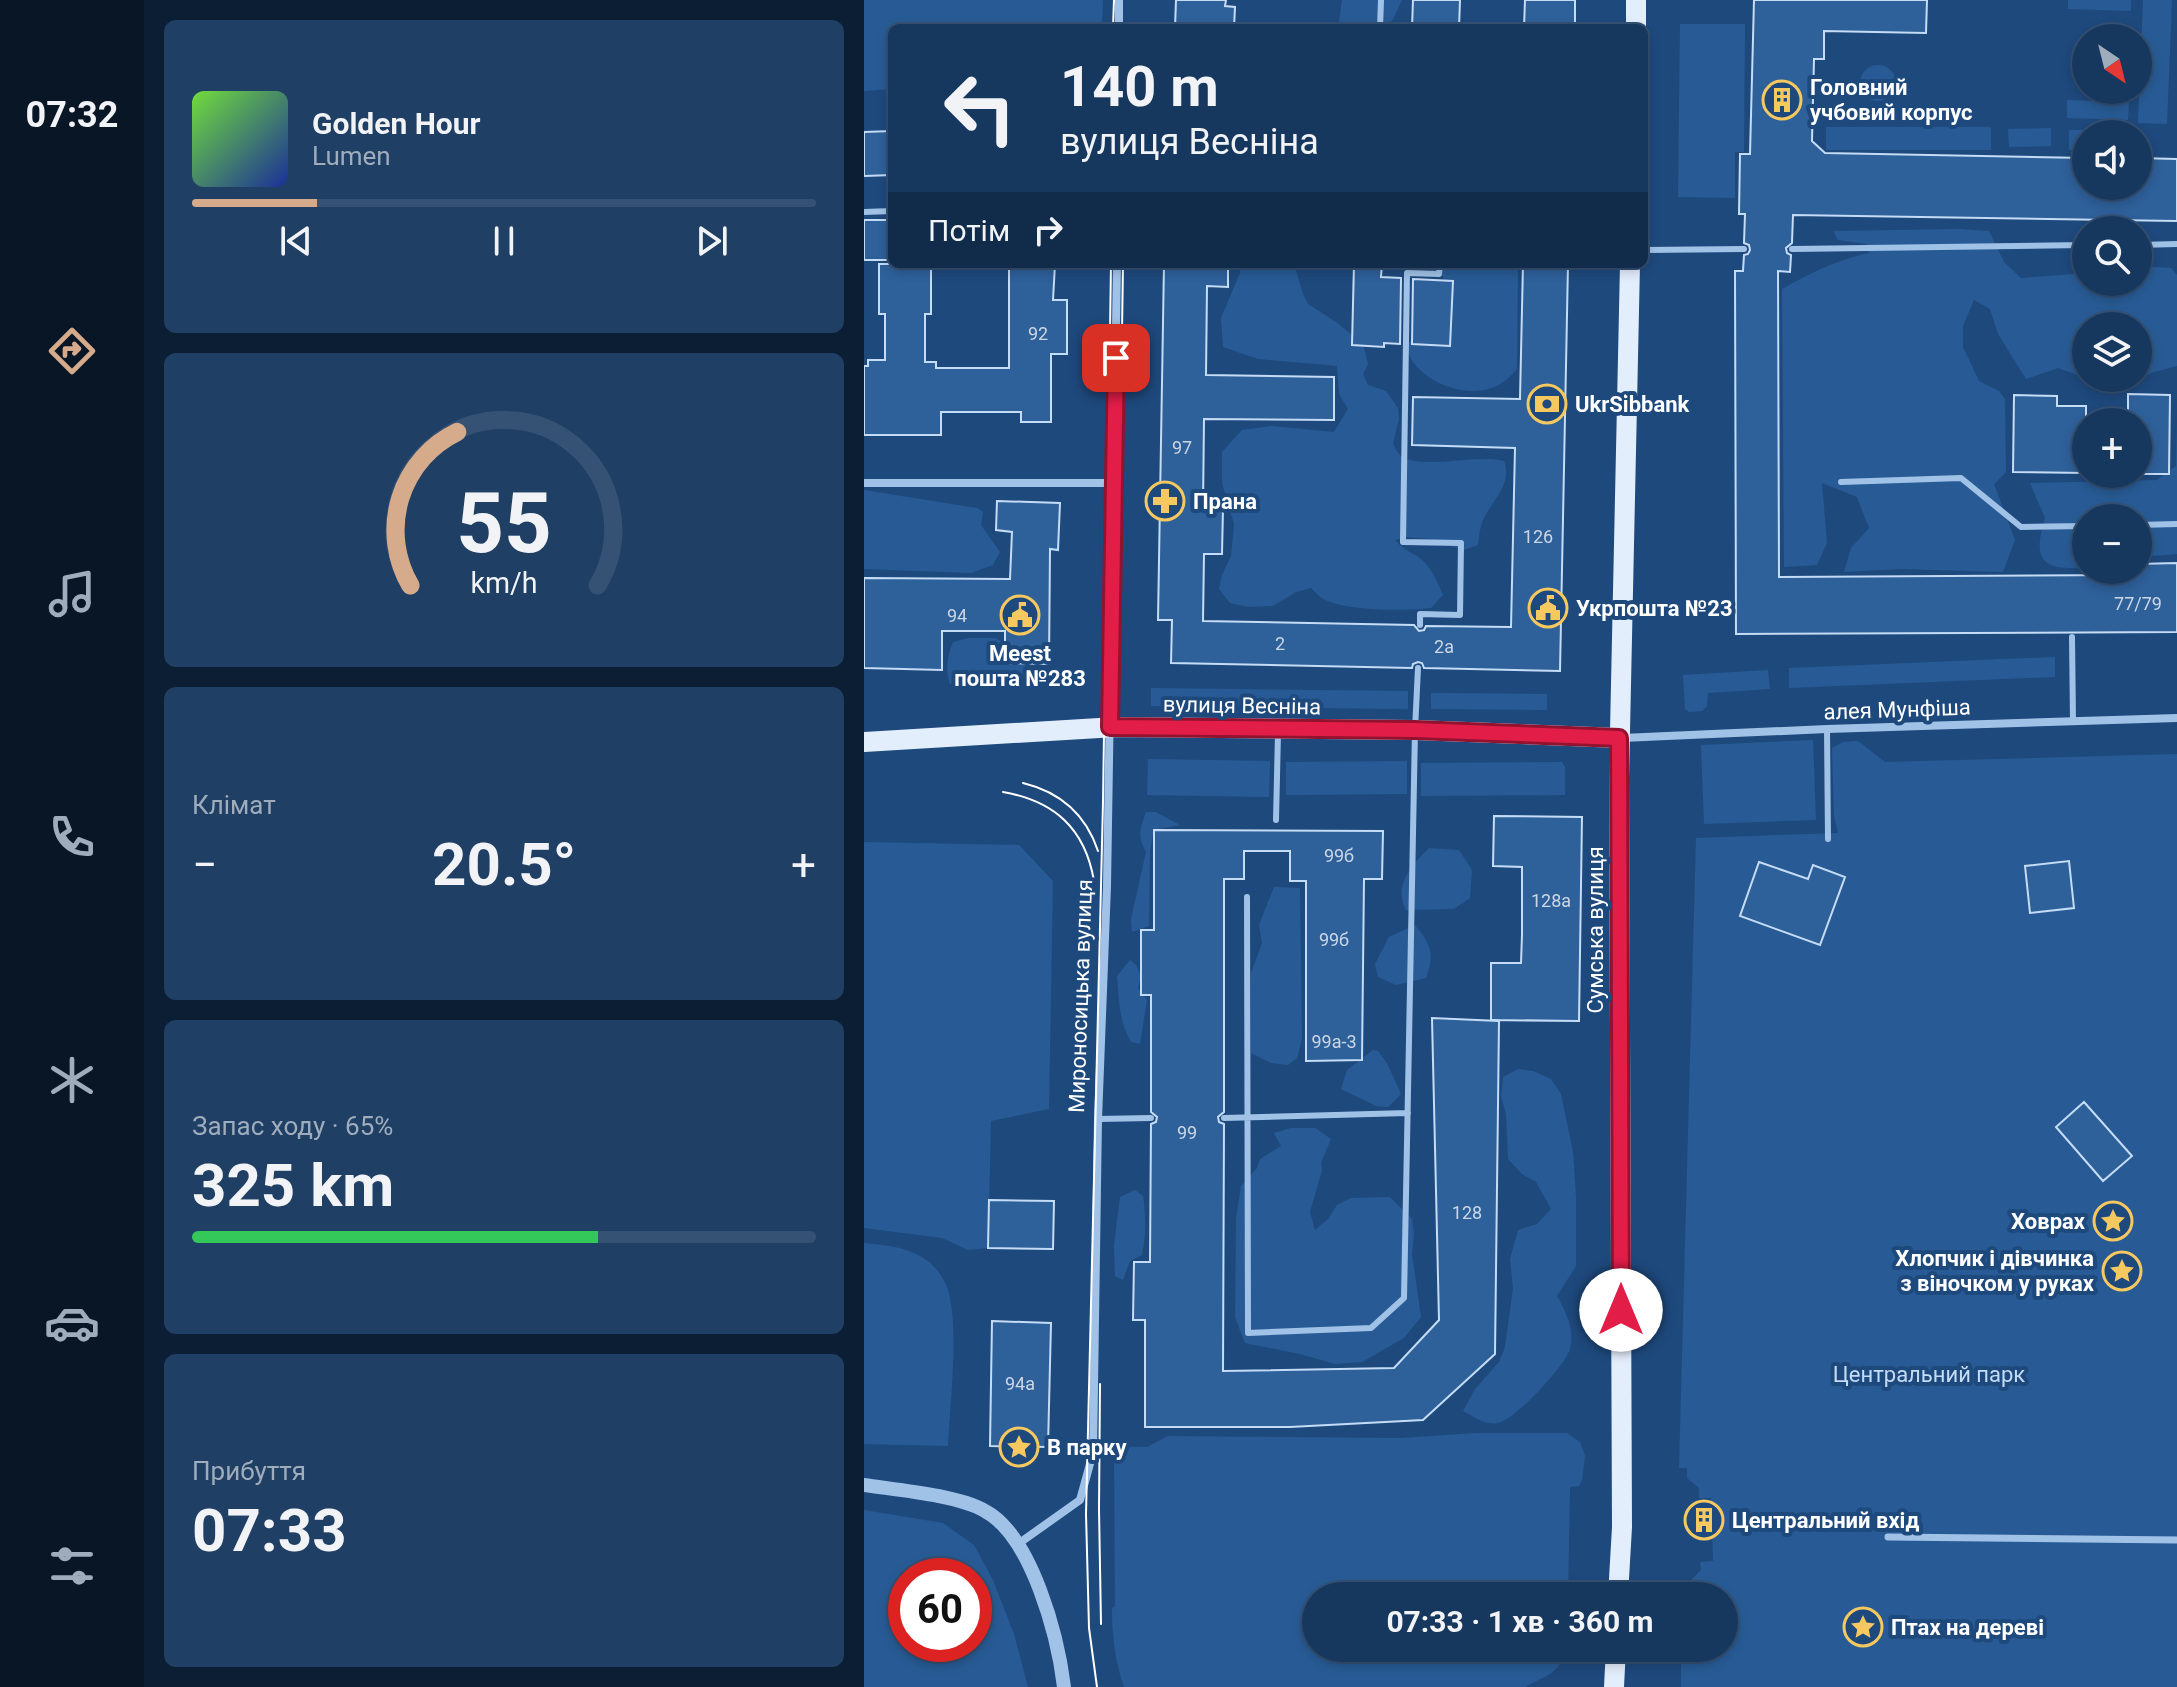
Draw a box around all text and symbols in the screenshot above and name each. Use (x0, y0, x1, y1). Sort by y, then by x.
north arrow (2072, 24, 2152, 104)
map controls (2072, 24, 2152, 584)
text: 140 m (1060, 54, 1219, 120)
icon: left (928, 56, 1032, 160)
place label: Головний учбовий корпус (1810, 75, 1973, 125)
building icon: Головний учбовий корпус (1761, 79, 1803, 121)
text: 07:32 (26, 94, 118, 136)
text: Golden Hour (312, 106, 481, 141)
button: sound (2072, 120, 2152, 200)
text: вулиця Весніна (1060, 121, 1319, 163)
text: Lumen (312, 141, 391, 171)
icon: right (1026, 208, 1070, 252)
text: Потім (928, 213, 1010, 248)
button: search (2072, 216, 2152, 296)
icon: previous (274, 219, 318, 263)
icon: pause (482, 219, 526, 263)
icon: next (690, 219, 734, 263)
button: layers (2072, 312, 2152, 392)
icon: directions (44, 323, 100, 379)
house number: 92 (1028, 323, 1048, 344)
pin (1082, 324, 1150, 392)
icon: arrive (1094, 336, 1138, 380)
bank icon: UkrSibbank (1526, 383, 1568, 425)
place label: UkrSibbank (1575, 392, 1690, 417)
button: + (2072, 408, 2152, 488)
house number: 97 (1172, 437, 1192, 458)
text: 55 (456, 475, 552, 572)
pharmacy icon: Прана (1144, 480, 1186, 522)
place label: Прана (1193, 489, 1257, 514)
button: − (2072, 504, 2152, 584)
house number: 126 (1523, 526, 1553, 547)
icon: music (44, 566, 100, 622)
text: km/h (470, 566, 538, 600)
public building icon: Укрпошта №23 (1527, 587, 1569, 629)
house number: 77/79 (2114, 593, 2162, 614)
public building icon: Meest пошта №283 (999, 594, 1041, 636)
place label: Укрпошта №23 (1576, 596, 1733, 621)
house number: 94 (947, 605, 967, 626)
house number: 2 (1275, 633, 1285, 654)
house number: 2а (1434, 636, 1454, 657)
place label: Meest пошта №283 (954, 641, 1086, 691)
street label: вулиця Весніна (1163, 692, 1321, 719)
street label: алея Мунфіша (1823, 694, 1971, 725)
text: Клімат (192, 790, 276, 820)
icon: phone (44, 809, 100, 865)
text: 20.5° (432, 829, 576, 900)
text: − (192, 839, 217, 891)
text: + (791, 839, 816, 891)
house number: 99б (1324, 845, 1354, 866)
street label: Сумська вулиця (1583, 847, 1608, 1013)
street label: Мироносицька вулиця (1064, 879, 1097, 1113)
house number: 128а (1531, 890, 1571, 911)
house number: 99б (1319, 929, 1349, 950)
house number: 99а-3 (1311, 1031, 1357, 1052)
icon: climate (44, 1052, 100, 1108)
text: Запас ходу · 65% (192, 1111, 393, 1141)
house number: 99 (1177, 1122, 1197, 1143)
text: 325 km (192, 1150, 394, 1221)
place icon: Ховрах (2092, 1200, 2134, 1242)
house number: 128 (1452, 1202, 1482, 1223)
place label: Ховрах (2011, 1209, 2086, 1234)
place label: Хлопчик і дівчинка з віночком у руках (1895, 1246, 2095, 1296)
place icon: Хлопчик і дівчинка з віночком у руках (2101, 1250, 2143, 1292)
position arrow (1579, 1268, 1663, 1352)
icon: car (44, 1295, 100, 1351)
park label: Центральний парк (1833, 1362, 2025, 1387)
house number: 94а (1005, 1373, 1035, 1394)
place icon: В парку (998, 1426, 1040, 1468)
place label: В парку (1047, 1435, 1127, 1460)
text: Прибуття (192, 1456, 306, 1486)
text: 07:33 (192, 1495, 347, 1566)
building icon: Центральний вхід (1683, 1499, 1725, 1541)
place label: Центральний вхід (1732, 1508, 1919, 1533)
icon: filters (44, 1538, 100, 1594)
speed limit sign: 60 (888, 1558, 992, 1662)
text: 07:33 · 1 хв · 360 m (1386, 1604, 1654, 1639)
place icon: Птах на дереві (1842, 1606, 1884, 1648)
place label: Птах на дереві (1891, 1615, 2044, 1640)

